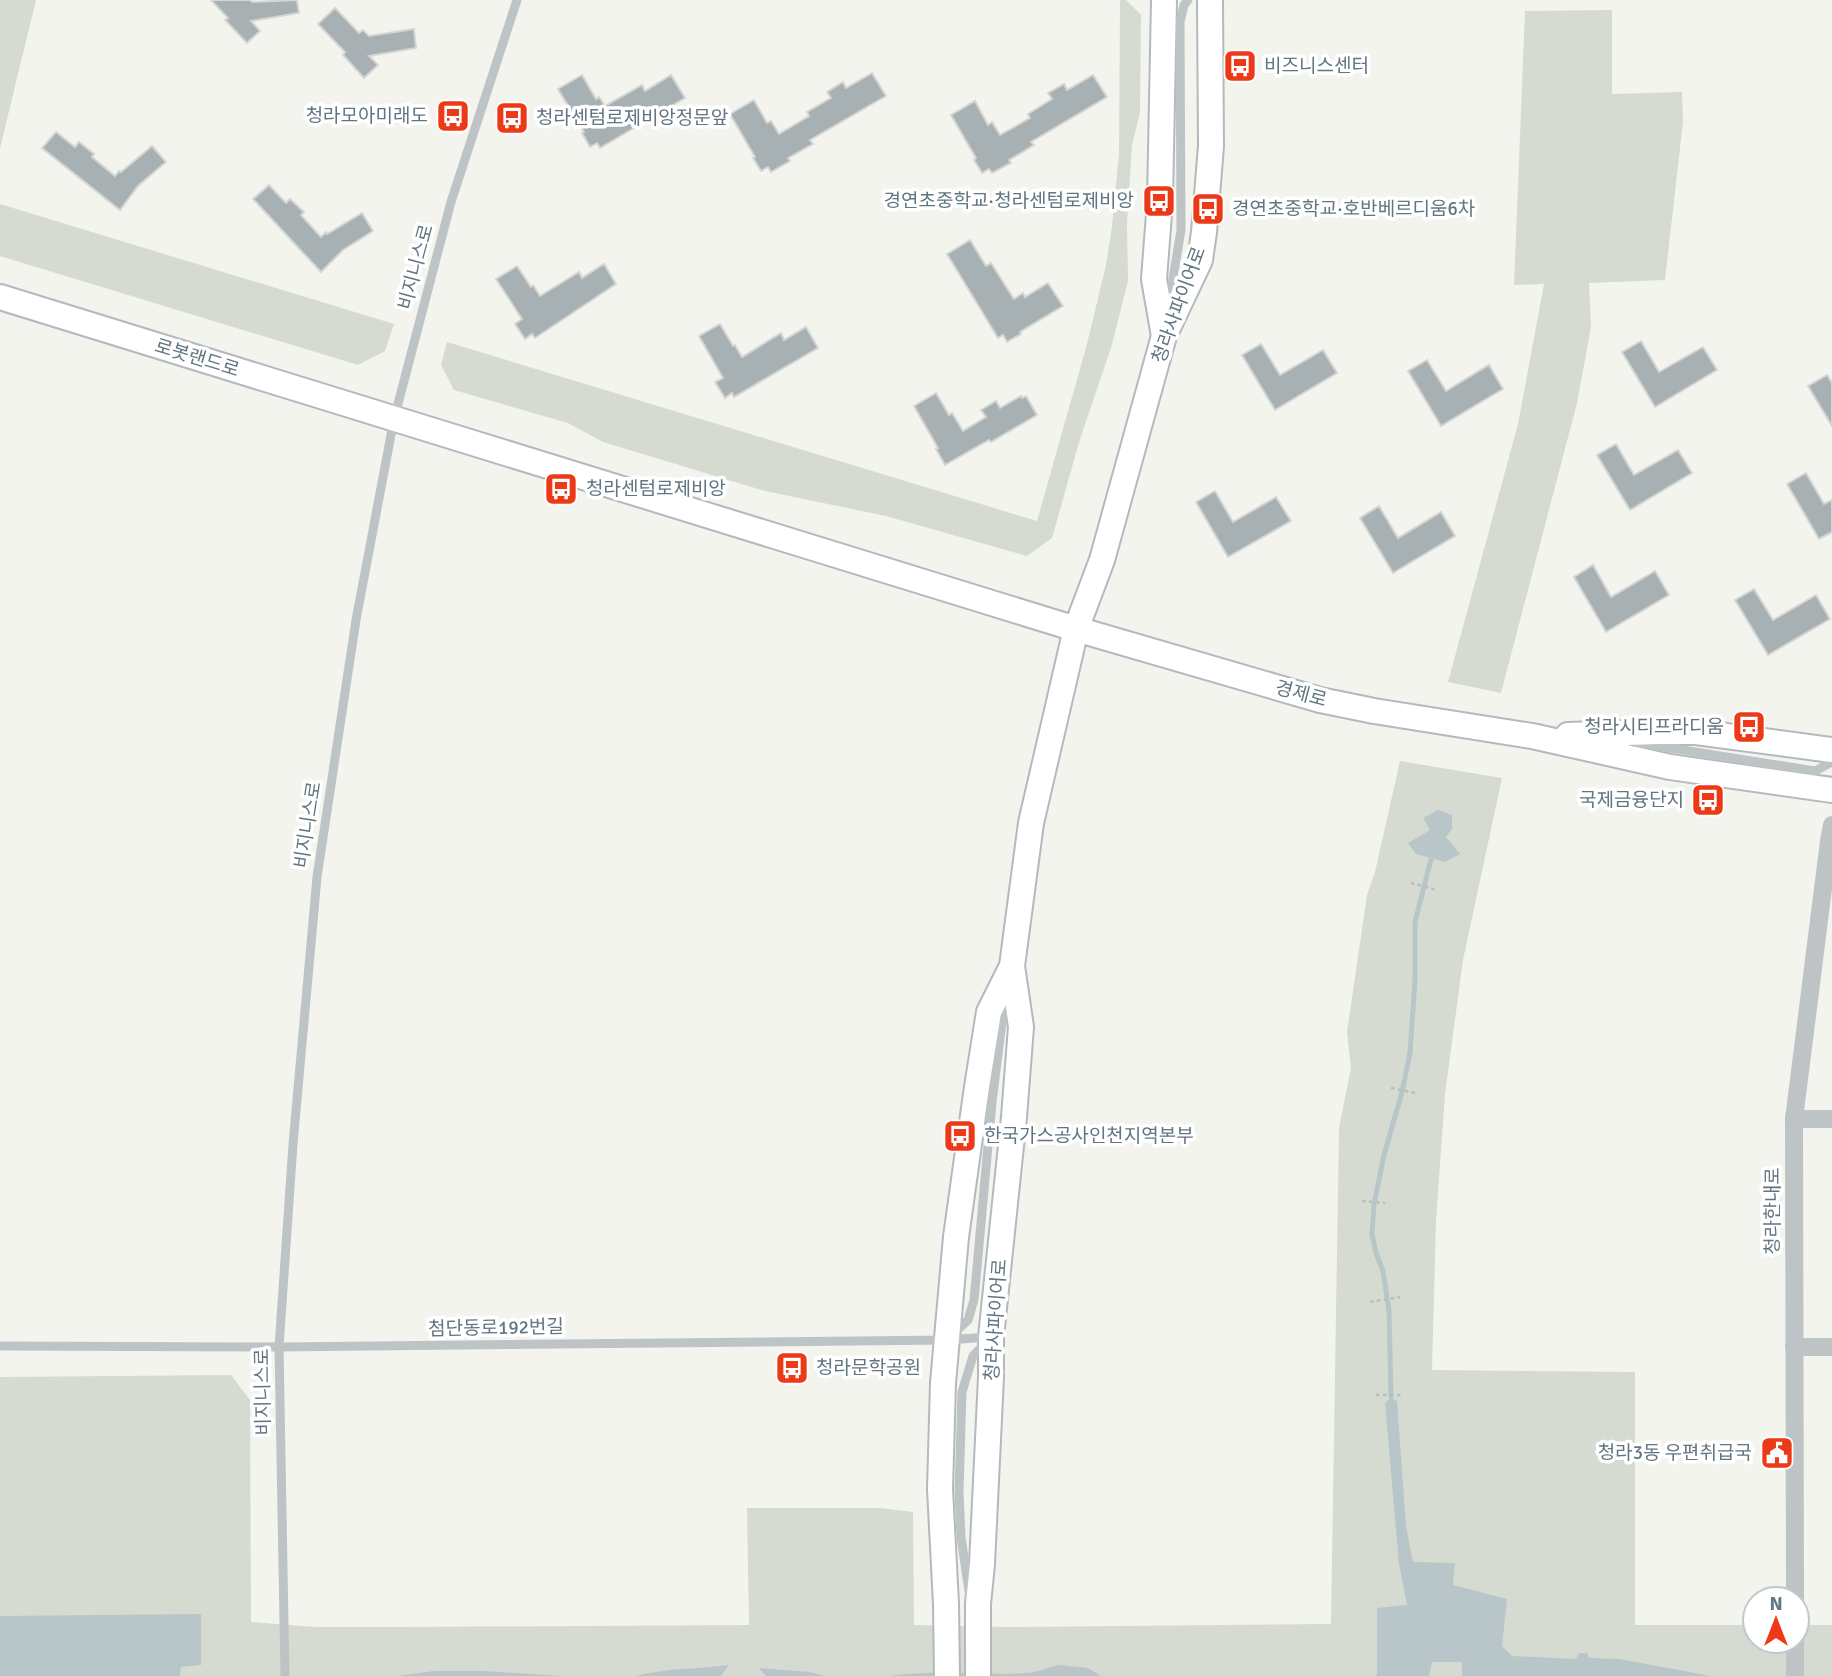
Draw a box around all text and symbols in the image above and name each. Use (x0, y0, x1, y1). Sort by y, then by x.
bus stop icon: 비즈니스센터 (1221, 47, 1259, 85)
place label: 비즈니스센터 (1264, 54, 1369, 78)
bus stop icon: 청라모아미래도 (434, 97, 472, 135)
bus stop icon: 청라센텀로제비앙정문앞 (493, 99, 531, 137)
place label: 청라모아미래도 (306, 104, 428, 128)
place label: 청라센텀로제비앙정문앞 (536, 106, 729, 130)
bus stop icon: 경연초중학교·청라센텀로제비앙 (1140, 182, 1178, 220)
place label: 경연초중학교·청라센텀로제비앙 (883, 189, 1134, 213)
bus stop icon: 경연초중학교·호반베르디움6차 (1189, 190, 1227, 228)
place label: 경연초중학교·호반베르디움6차 (1232, 197, 1475, 221)
street label: 비지니스로 (393, 222, 439, 312)
street label: 청라사파이어로 (1147, 243, 1211, 367)
street label: 로봇랜드로 (152, 334, 242, 382)
bus stop icon: 청라센텀로제비앙 (542, 470, 580, 508)
place label: 청라센텀로제비앙 (586, 477, 726, 501)
street label: 경제로 (1273, 676, 1329, 712)
bus stop icon: 청라시티프라디움 (1730, 708, 1768, 746)
place label: 청라시티프라디움 (1584, 715, 1724, 739)
street label: 비지니스로 (289, 780, 327, 870)
bus stop icon: 국제금융단지 (1689, 781, 1727, 819)
place label: 국제금융단지 (1579, 788, 1684, 812)
bus stop icon: 한국가스공사인천지역본부 (941, 1117, 979, 1155)
place label: 한국가스공사인천지역본부 (984, 1124, 1194, 1148)
street label: 청라한내로 (1761, 1167, 1785, 1255)
street label: 청라사파이어로 (980, 1258, 1012, 1382)
street label: 첨단동로192번길 (428, 1315, 564, 1341)
street label: 비지니스로 (250, 1348, 276, 1436)
bus stop icon: 청라문학공원 (773, 1349, 811, 1387)
place label: 청라문학공원 (816, 1356, 921, 1380)
public building icon: 청라3동 우편취급국 (1758, 1434, 1796, 1472)
place label: 청라3동 우편취급국 (1598, 1441, 1752, 1465)
north arrow (1741, 1585, 1811, 1655)
text: N (1769, 1592, 1783, 1616)

